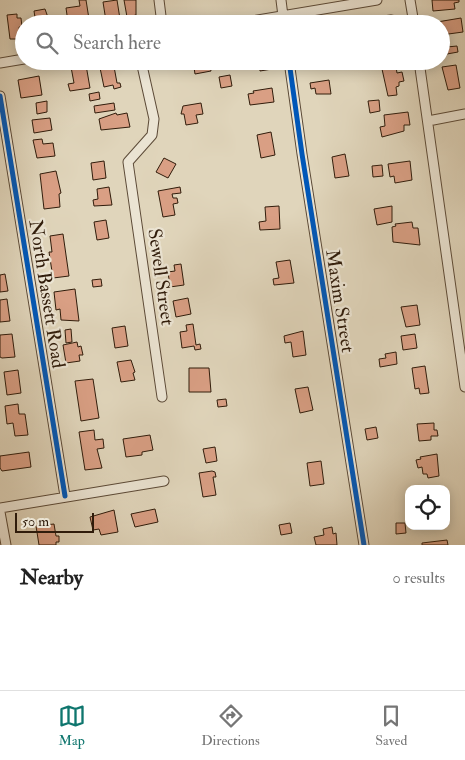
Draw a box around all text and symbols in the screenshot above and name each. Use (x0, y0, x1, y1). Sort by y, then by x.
search box (15, 15, 450, 70)
icon: search (33, 29, 61, 57)
text: Search here (73, 31, 161, 55)
street label: North Bassett Road (23, 218, 71, 371)
street label: Sewell Street (142, 227, 180, 327)
street label: Maxim Street (320, 248, 360, 354)
map controls (405, 485, 450, 530)
button: locate (405, 485, 450, 530)
scale bar (15, 510, 94, 533)
text: 50 m (22, 513, 49, 530)
text: Nearby (20, 564, 83, 591)
text: 0 results (392, 568, 445, 588)
tab: Map (58, 702, 86, 749)
tab: Directions (201, 702, 260, 749)
tab: Saved (375, 702, 407, 749)

